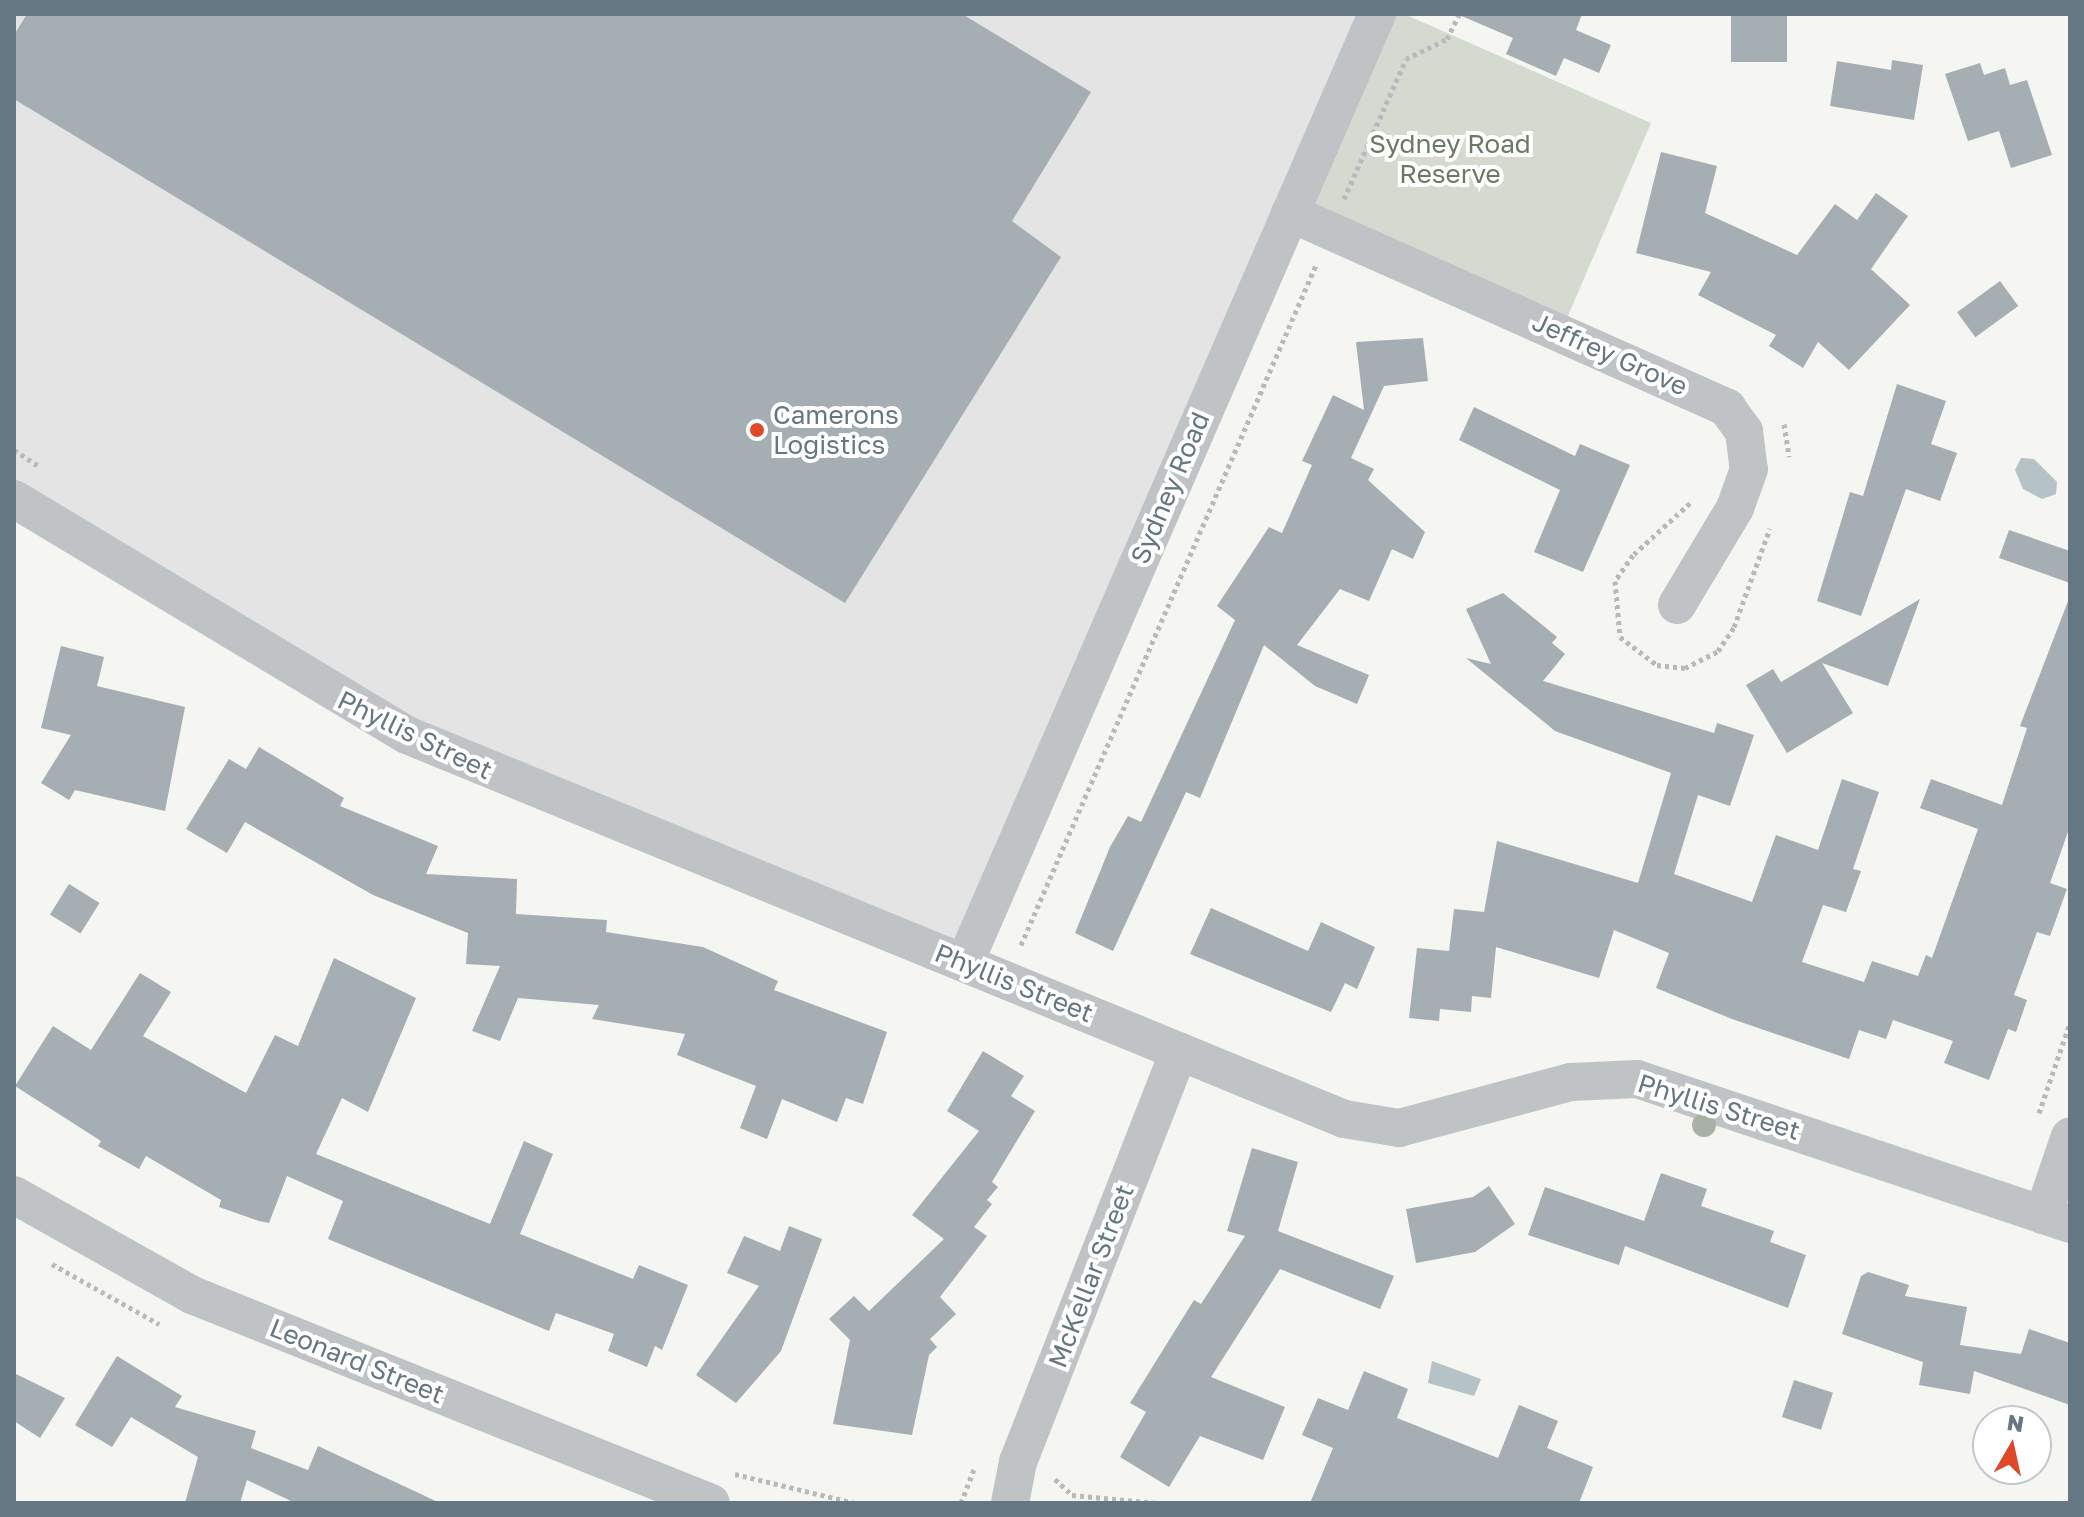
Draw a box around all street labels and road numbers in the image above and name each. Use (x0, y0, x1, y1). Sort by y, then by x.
street label: Jeffrey Grove (1528, 306, 1692, 402)
street label: Sydney Road (1124, 407, 1216, 569)
street label: Phyllis Street (333, 684, 497, 786)
street label: Phyllis Street (930, 937, 1098, 1029)
street label: Phyllis Street (1634, 1068, 1804, 1146)
street label: McKellar Street (1042, 1180, 1140, 1372)
street label: Leonard Street (265, 1312, 449, 1410)

